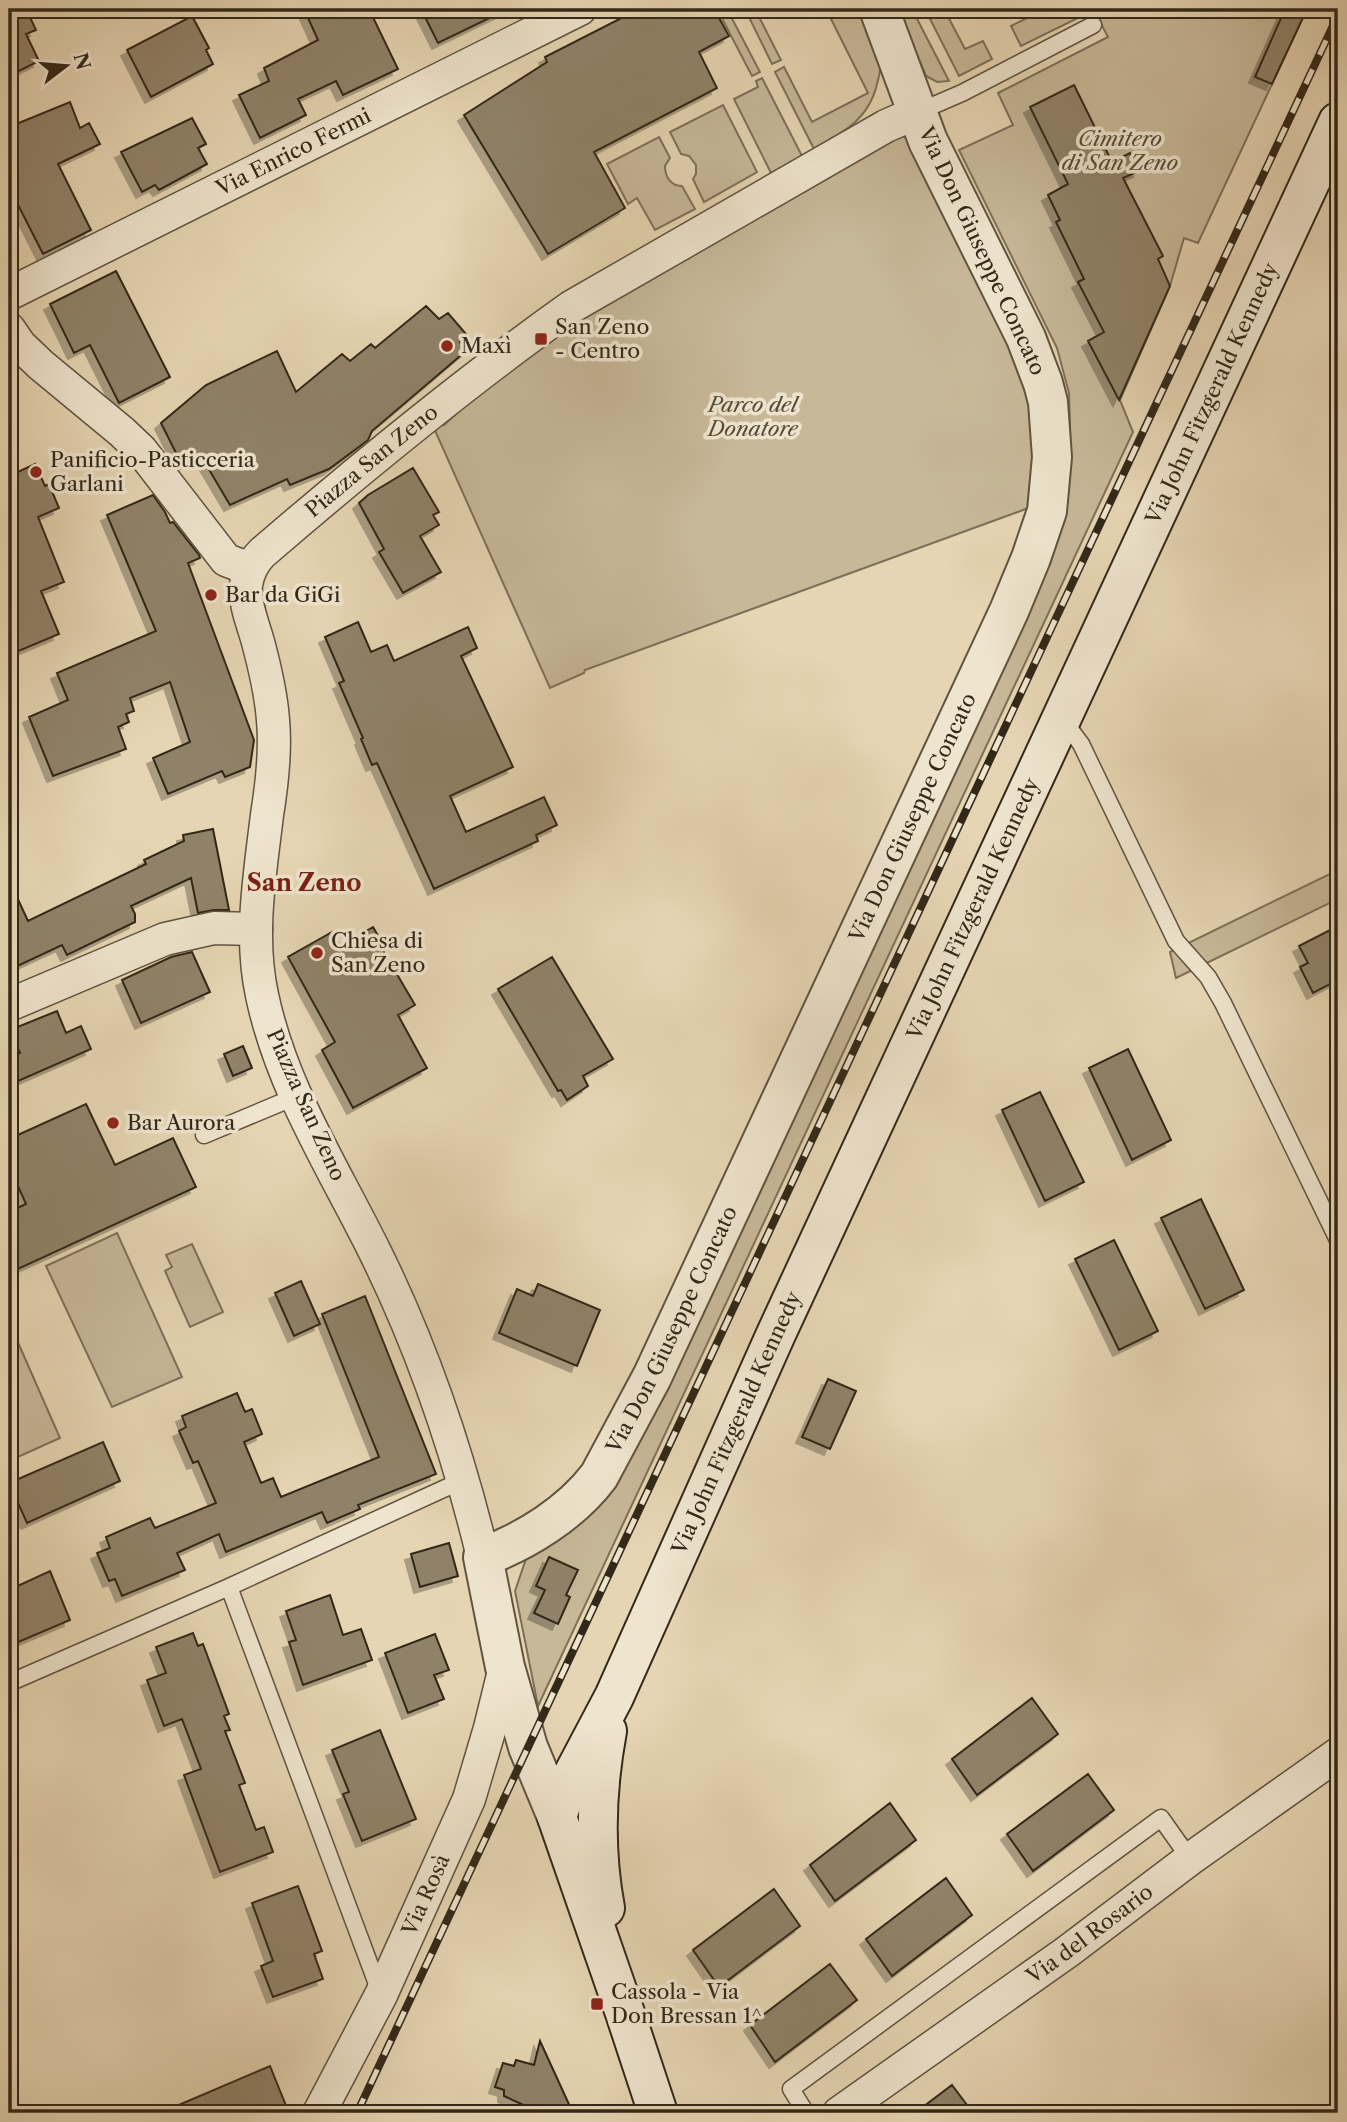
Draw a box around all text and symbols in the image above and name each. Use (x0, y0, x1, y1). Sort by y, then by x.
north arrow (32, 32, 102, 102)
text: N (69, 50, 95, 73)
street label: Via Enrico Fermi (211, 102, 375, 201)
street label: Via Don Giuseppe Concato (913, 122, 1051, 379)
park label: Cimitero di San Zeno (1062, 126, 1179, 175)
street label: Via John Fitzgerald Kennedy (1140, 258, 1283, 529)
place label: San Zeno - Centro (555, 314, 649, 363)
marker: San Zeno - Centro (533, 331, 549, 347)
place label: Maxì (461, 333, 512, 358)
marker: Maxì (439, 338, 455, 354)
park label: Parco del Donatore (706, 392, 800, 441)
street label: Piazza San Zeno (300, 399, 443, 522)
place label: Panificio-Pasticceria Garlani (50, 447, 256, 496)
marker: Panificio-Pasticceria Garlani (28, 464, 44, 480)
place label: Bar da GiGi (225, 582, 340, 607)
marker: Bar da GiGi (203, 587, 219, 603)
street label: Via Don Giuseppe Concato (843, 689, 981, 947)
street label: Via John Fitzgerald Kennedy (901, 774, 1044, 1044)
district label: San Zeno (247, 868, 362, 897)
place label: Chiesa di San Zeno (331, 928, 425, 977)
marker: Chiesa di San Zeno (309, 945, 325, 961)
street label: Piazza San Zeno (262, 1025, 351, 1185)
place label: Bar Aurora (127, 1110, 236, 1135)
marker: Bar Aurora (105, 1115, 121, 1131)
street label: Via Don Giuseppe Concato (600, 1202, 742, 1458)
street label: Via John Fitzgerald Kennedy (666, 1287, 806, 1559)
street label: Via Rosà (396, 1849, 455, 1940)
street label: Via del Rosario (1021, 1879, 1157, 1989)
place label: Cassola - Via Don Bressan 1^ (611, 1979, 762, 2028)
marker: Cassola - Via Don Bressan 1^ (589, 1996, 605, 2012)

